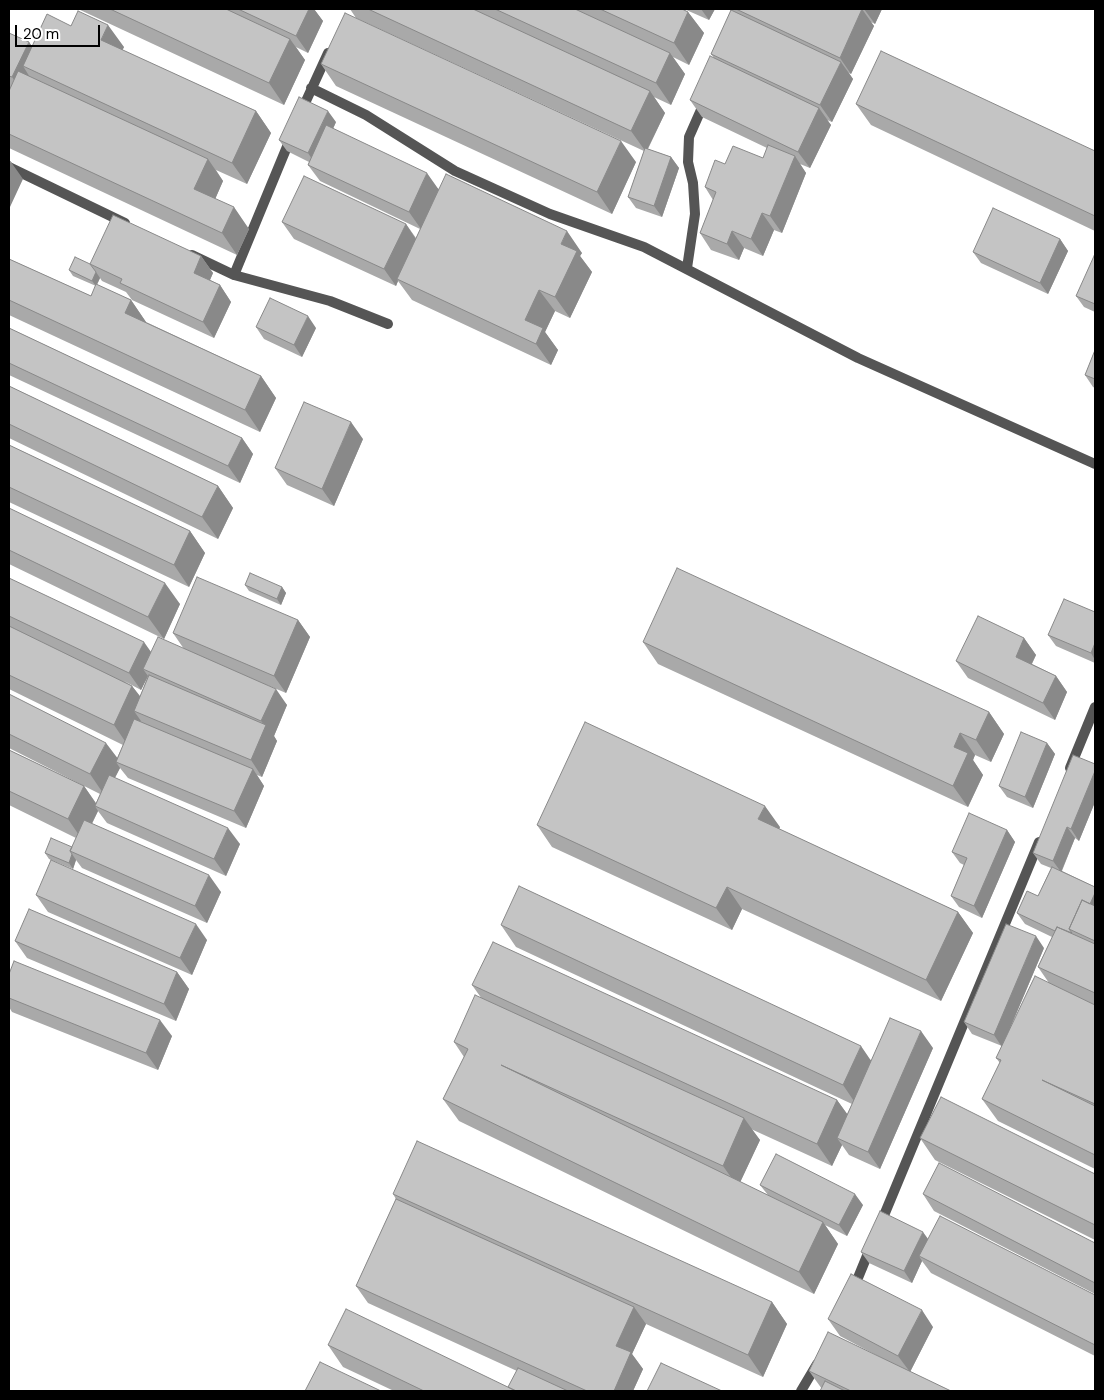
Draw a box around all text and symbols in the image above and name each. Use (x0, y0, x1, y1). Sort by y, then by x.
scale bar (18, 15, 102, 47)
text: 20 m (23, 24, 59, 44)

